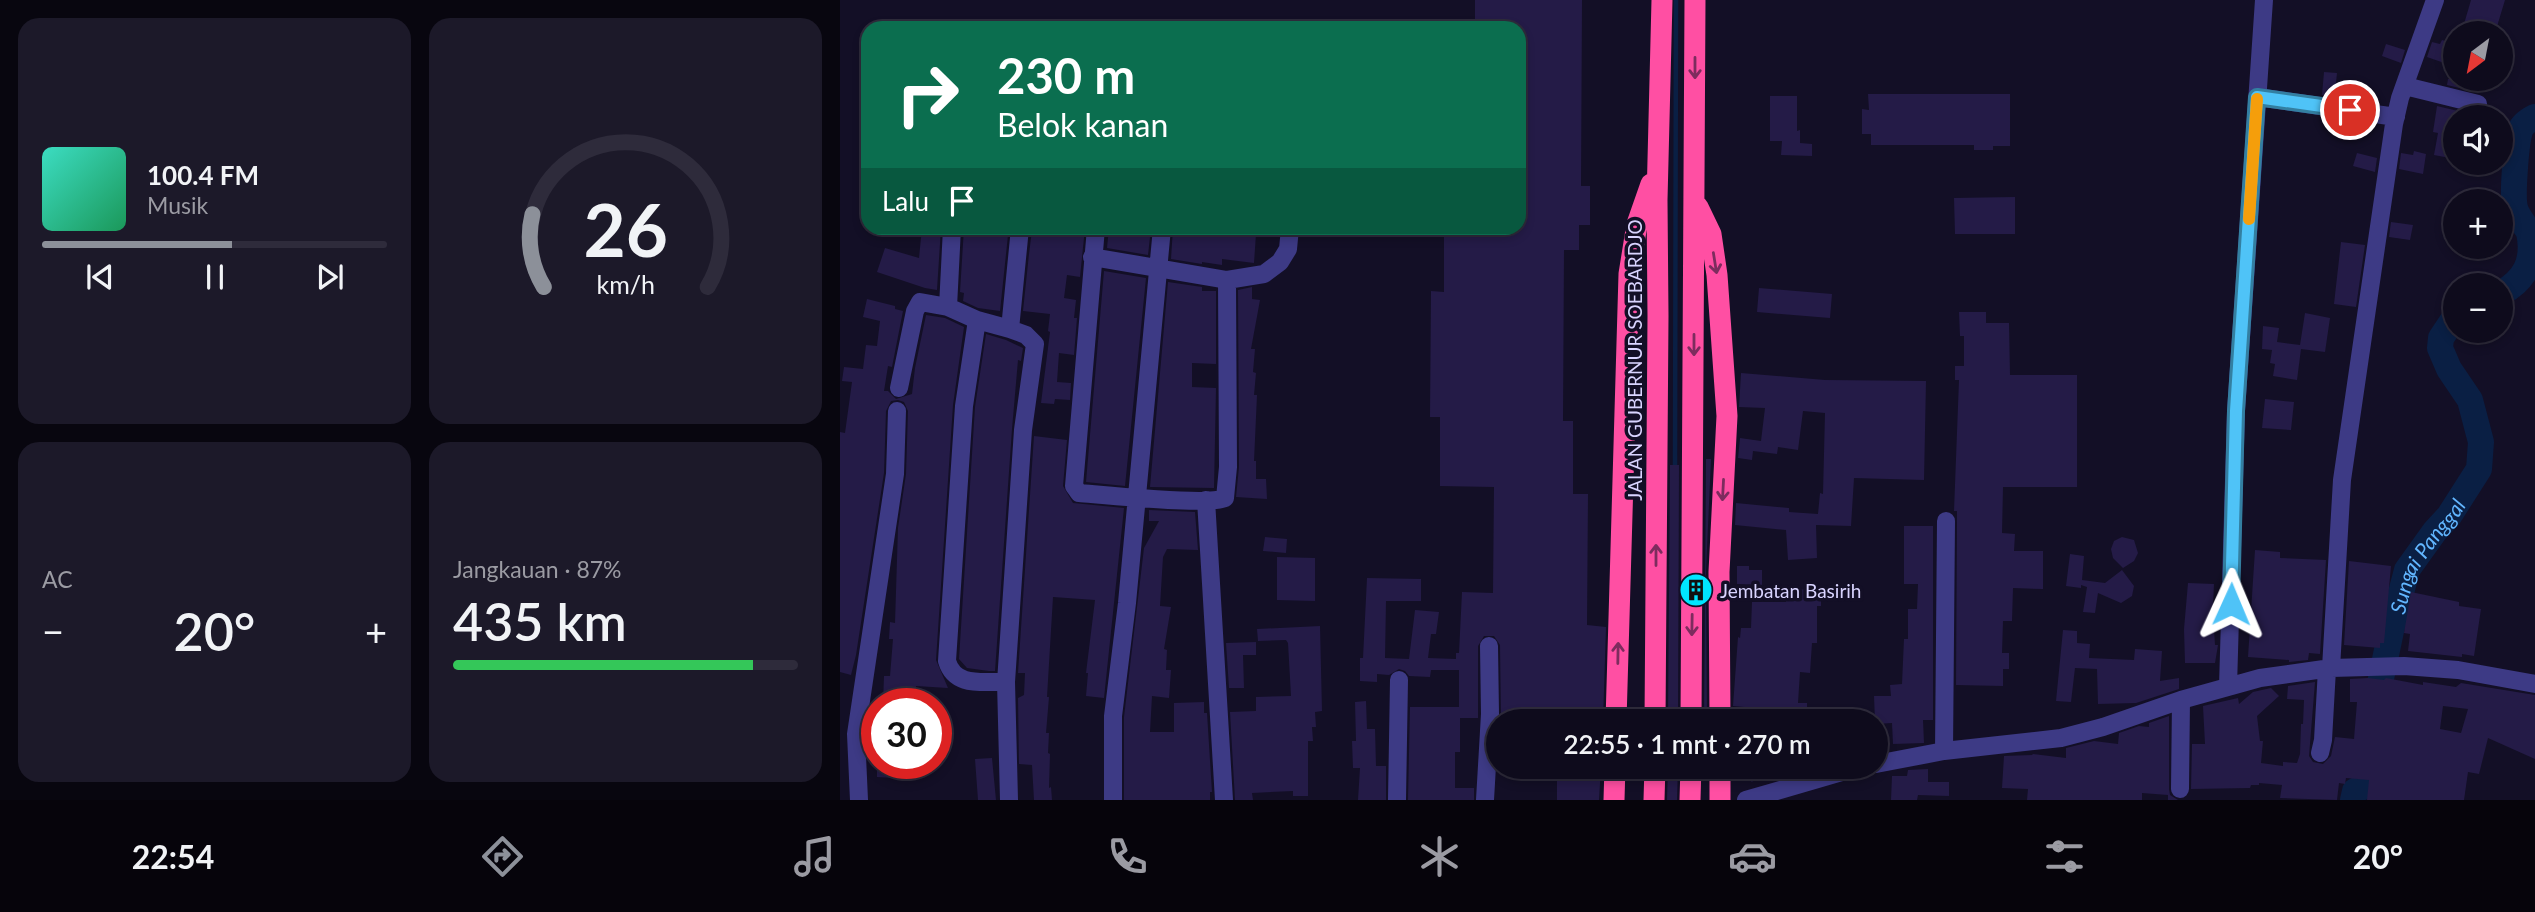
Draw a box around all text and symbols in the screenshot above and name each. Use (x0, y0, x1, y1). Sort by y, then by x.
north arrow (2443, 21, 2513, 91)
map controls (2443, 21, 2513, 343)
text: 230 m (997, 46, 1135, 104)
icon: right (882, 49, 973, 140)
one-way arrow (1688, 56, 1702, 79)
pin (2320, 80, 2380, 140)
icon: arrive (2331, 91, 2369, 129)
text: Belok kanan (997, 105, 1168, 144)
button: sound (2443, 105, 2513, 175)
text: 100.4 FM (147, 159, 259, 191)
icon: arrive (943, 182, 981, 220)
text: Lalu (882, 185, 929, 217)
text: 26 (583, 186, 668, 274)
button: + (2443, 189, 2513, 259)
text: Musik (147, 191, 208, 219)
street label: JALAN GUBERNUR SOEBARDJO (1623, 219, 1646, 501)
one-way arrow (1709, 251, 1722, 274)
icon: previous (81, 258, 119, 296)
icon: pause (196, 258, 234, 296)
icon: next (311, 258, 349, 296)
text: km/h (596, 269, 655, 299)
button: − (2443, 273, 2513, 343)
one-way arrow (1687, 333, 1701, 356)
one-way arrow (1717, 478, 1730, 501)
water label: Sungai Panggal (2384, 493, 2470, 616)
one-way arrow (1649, 544, 1663, 567)
text: Jangkauan · 87% (453, 555, 622, 583)
text: AC (42, 565, 73, 593)
position arrow (2194, 567, 2268, 641)
building icon: Jembatan Basirih (1677, 571, 1715, 609)
place label: Jembatan Basirih (1720, 579, 1861, 602)
text: 435 km (453, 590, 627, 652)
text: 20° (174, 600, 255, 662)
text: − (42, 608, 64, 654)
text: + (365, 608, 387, 654)
one-way arrow (1685, 613, 1699, 636)
one-way arrow (1612, 642, 1625, 665)
speed limit sign: 30 (861, 688, 952, 779)
text: 22:55 · 1 mnt · 270 m (1563, 728, 1811, 760)
icon: directions (478, 832, 527, 881)
icon: music (790, 832, 839, 881)
icon: phone (1103, 832, 1152, 881)
icon: climate (1415, 832, 1464, 881)
icon: car (1728, 832, 1777, 881)
icon: filters (2040, 832, 2089, 881)
text: 22:54 (132, 837, 214, 876)
text: 20° (2353, 837, 2403, 876)

